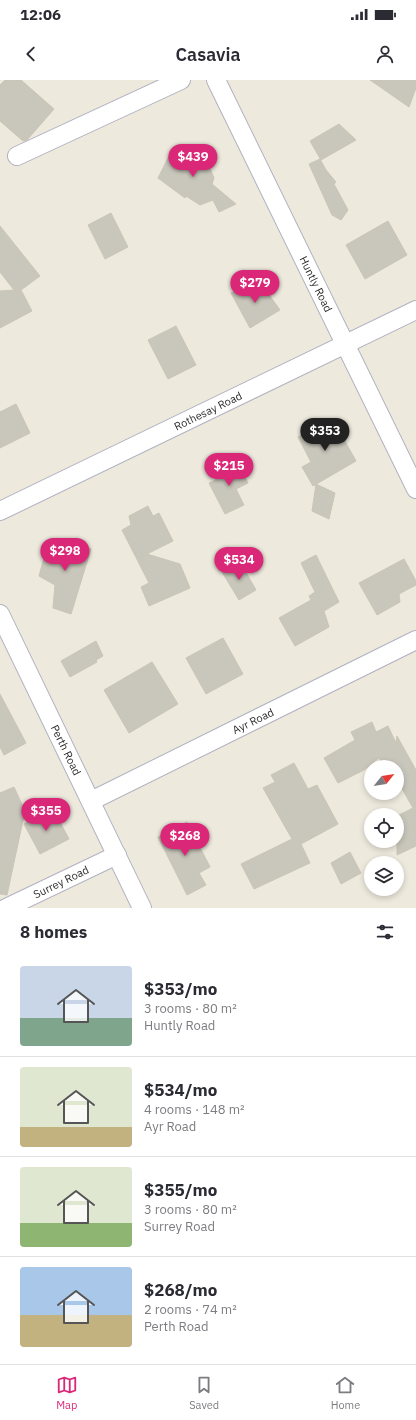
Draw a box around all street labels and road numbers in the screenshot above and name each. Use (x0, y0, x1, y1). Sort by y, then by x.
street label: Huntly Road (296, 254, 336, 314)
street label: Rothesay Road (172, 389, 244, 433)
street label: Ayr Road (230, 705, 276, 737)
street label: Perth Road (48, 722, 84, 778)
street label: Surrey Road (31, 863, 91, 901)

